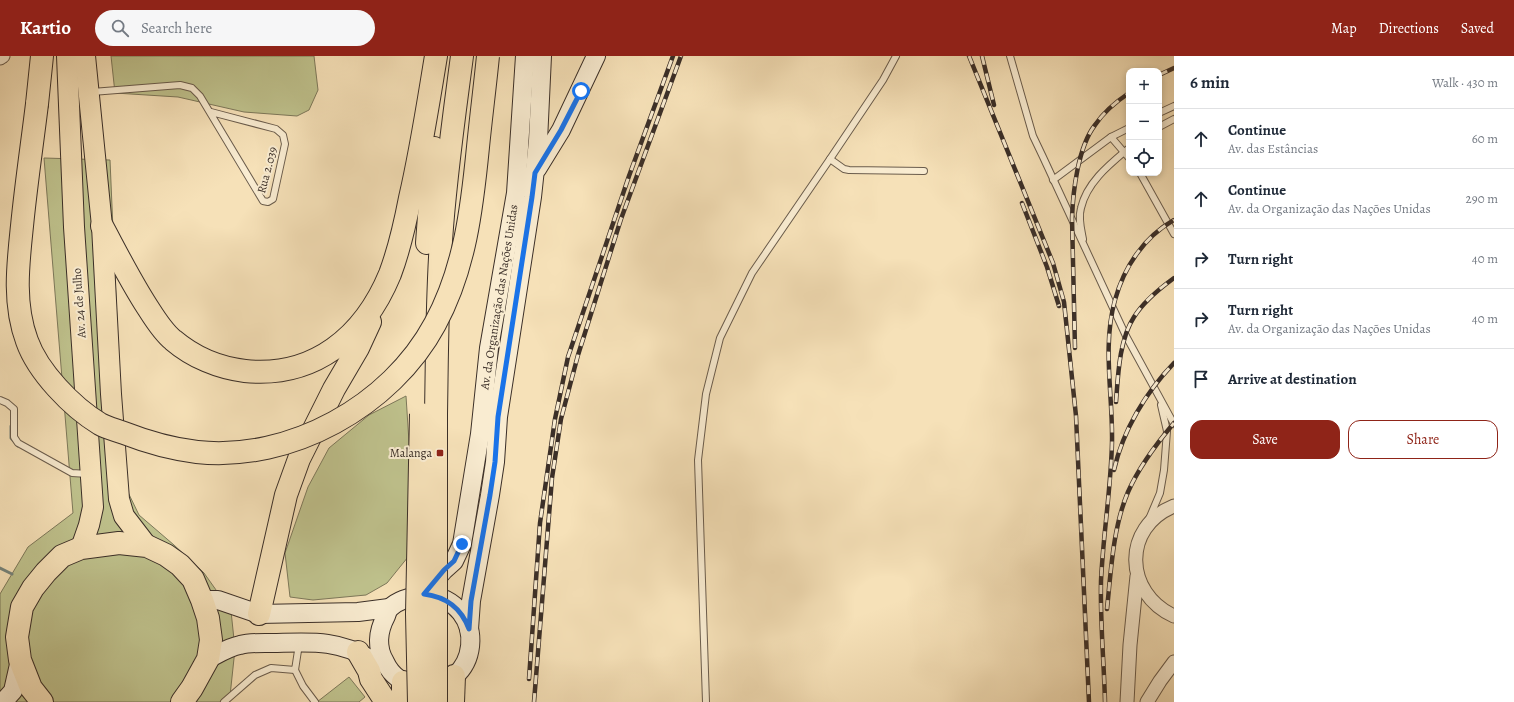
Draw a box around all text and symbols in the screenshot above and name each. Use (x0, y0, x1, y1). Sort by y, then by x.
search box (95, 10, 375, 46)
text: Kartio (20, 15, 71, 41)
icon: search (109, 17, 131, 39)
text: Search here (141, 18, 212, 38)
text: Map (1331, 19, 1357, 38)
text: Directions (1379, 19, 1439, 38)
text: Saved (1461, 19, 1494, 38)
map controls (1126, 68, 1162, 176)
button: + (1126, 68, 1162, 104)
text: 6 min (1190, 71, 1230, 94)
text: Walk · 430 m (1432, 74, 1498, 91)
route start (572, 82, 590, 100)
button: − (1126, 104, 1162, 140)
text: Continue (1228, 120, 1286, 140)
icon: ahead (1190, 128, 1212, 150)
text: 60 m (1472, 130, 1498, 147)
button: locate (1126, 140, 1162, 176)
text: Av. das Estâncias (1228, 140, 1318, 157)
street label: Rua 2.039 (253, 145, 281, 195)
text: Continue (1228, 180, 1286, 200)
icon: ahead (1190, 188, 1212, 210)
text: 290 m (1466, 190, 1498, 207)
text: Av. da Organização das Nações Unidas (1228, 200, 1431, 217)
street label: Av. da Organização das Nações Unidas (476, 203, 522, 392)
icon: right (1190, 248, 1212, 270)
text: Turn right (1228, 249, 1293, 269)
text: 40 m (1472, 250, 1498, 267)
street label: Av. 24 de Julho (69, 267, 89, 340)
text: Turn right (1228, 300, 1293, 320)
icon: right (1190, 308, 1212, 330)
text: 40 m (1472, 310, 1498, 327)
text: Av. da Organização das Nações Unidas (1228, 320, 1431, 337)
icon: arrive (1190, 368, 1212, 390)
text: Arrive at destination (1228, 369, 1357, 389)
button: Save (1190, 420, 1340, 459)
button: Share (1348, 420, 1498, 459)
place label: Malanga (390, 445, 432, 461)
marker: Malanga (435, 448, 445, 458)
route end (453, 535, 471, 553)

